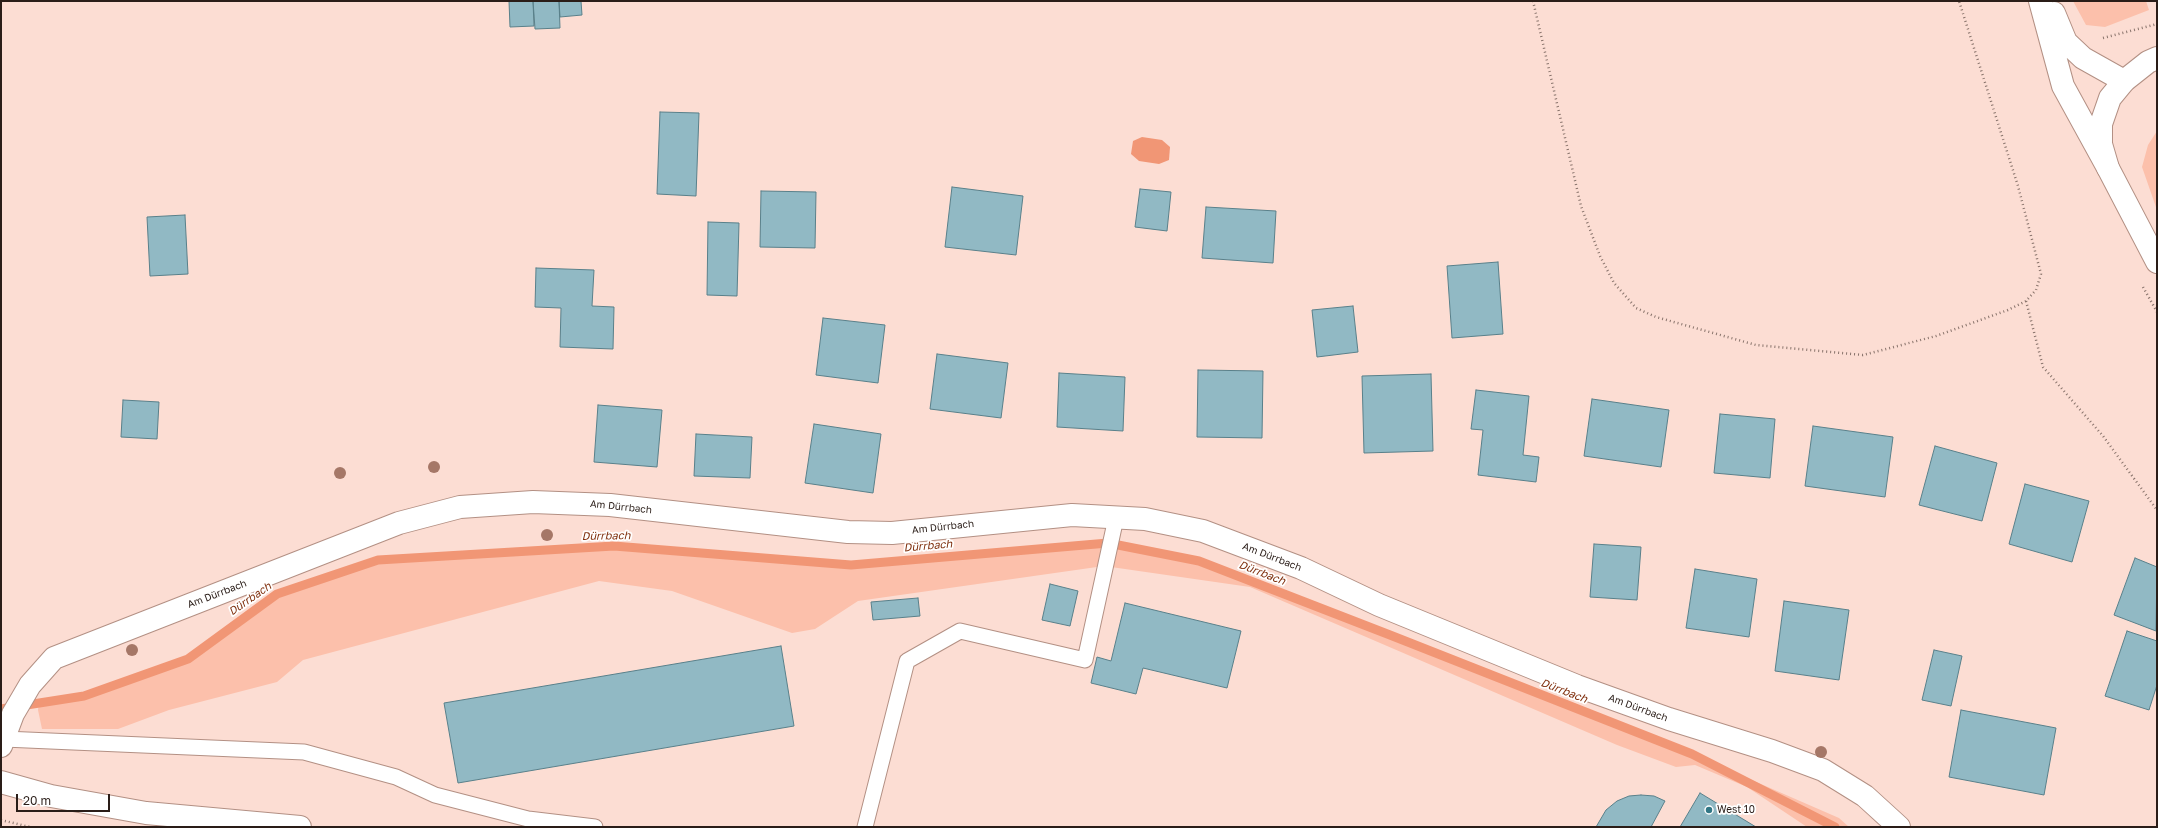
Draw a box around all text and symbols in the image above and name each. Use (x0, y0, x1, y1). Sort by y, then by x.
street label: Am Dürrbach (589, 498, 653, 516)
street label: Am Dürrbach (911, 518, 975, 536)
water label: Dürrbach (582, 529, 630, 543)
water label: Dürrbach (903, 537, 953, 555)
street label: Am Dürrbach (1241, 540, 1303, 574)
water label: Dürrbach (1237, 558, 1287, 588)
street label: Am Dürrbach (186, 577, 248, 611)
water label: Dürrbach (226, 580, 274, 618)
water label: Dürrbach (1539, 676, 1589, 706)
street label: Am Dürrbach (1607, 692, 1669, 724)
scale bar (18, 786, 112, 812)
text: 20 m (23, 793, 51, 808)
place label: West 10 (1717, 804, 1755, 816)
marker: West 10 (1704, 805, 1714, 815)

